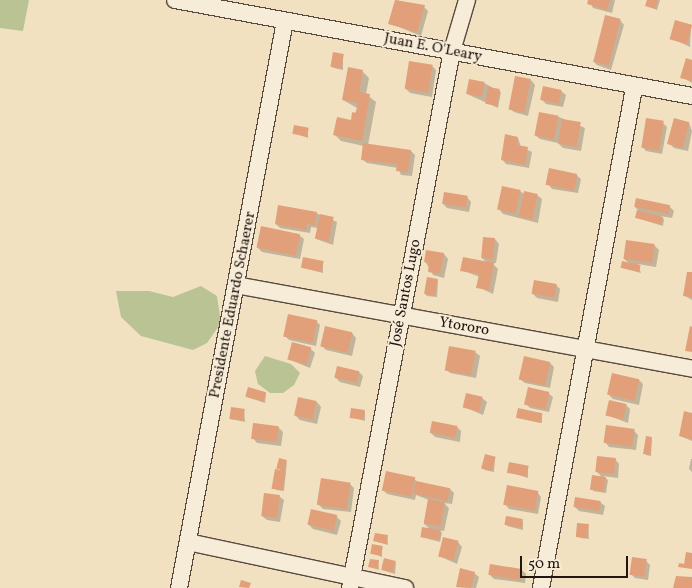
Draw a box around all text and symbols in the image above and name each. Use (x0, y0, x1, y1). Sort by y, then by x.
street label: Juan E. O'Leary (383, 30, 483, 66)
street label: Presidente Eduardo Schaerer (206, 210, 260, 400)
street label: José Santos Lugo (387, 238, 425, 348)
street label: Ytororo (438, 314, 490, 340)
scale bar (522, 546, 630, 578)
text: 50 m (528, 554, 560, 575)

